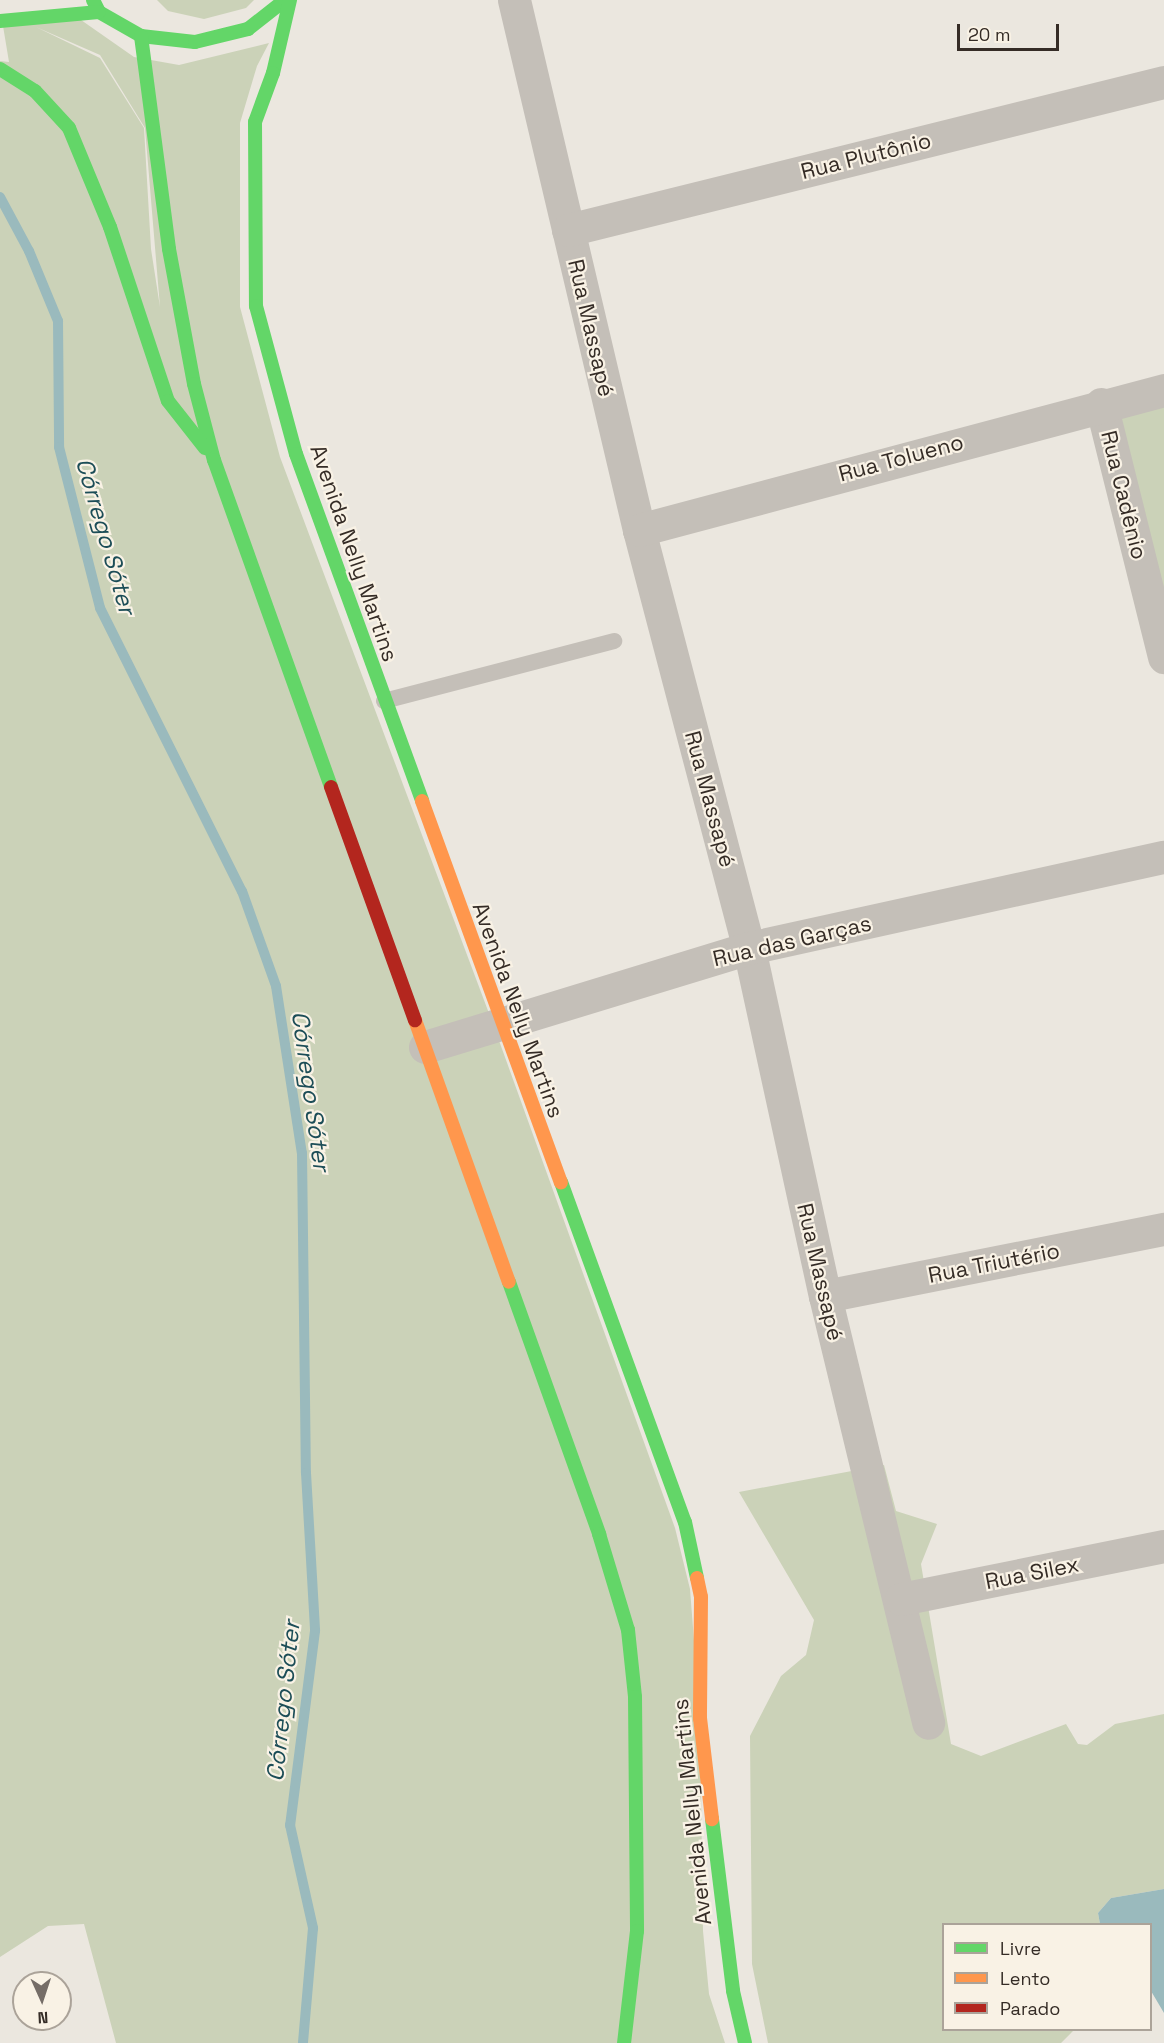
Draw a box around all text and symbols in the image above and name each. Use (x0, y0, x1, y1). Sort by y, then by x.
scale bar (960, 12, 1062, 50)
text: 20 m (968, 23, 1011, 46)
street label: Rua Plutônio (798, 127, 934, 185)
street label: Rua Massapé (562, 257, 620, 399)
street label: Rua Cadênio (1095, 428, 1153, 562)
street label: Rua Tolueno (835, 429, 967, 487)
street label: Avenida Nelly Martins (305, 441, 403, 665)
water label: Córrego Sóter (70, 454, 142, 618)
street label: Rua Massapé (679, 728, 741, 870)
street label: Avenida Nelly Martins (467, 899, 569, 1121)
street label: Rua das Garças (710, 910, 874, 972)
water label: Córrego Sóter (286, 1009, 336, 1173)
street label: Rua Massapé (791, 1201, 849, 1343)
street label: Rua Triutério (926, 1237, 1062, 1289)
street label: Rua Silex (983, 1551, 1081, 1595)
water label: Córrego Sóter (260, 1619, 306, 1783)
street label: Avenida Nelly Martins (667, 1698, 717, 1926)
legend (942, 1923, 1152, 2031)
text: Livre (1000, 1937, 1041, 1960)
text: Lento (1000, 1967, 1050, 1990)
north arrow (12, 1971, 72, 2031)
text: Parado (1000, 1997, 1060, 2020)
text: N (37, 2007, 49, 2028)

